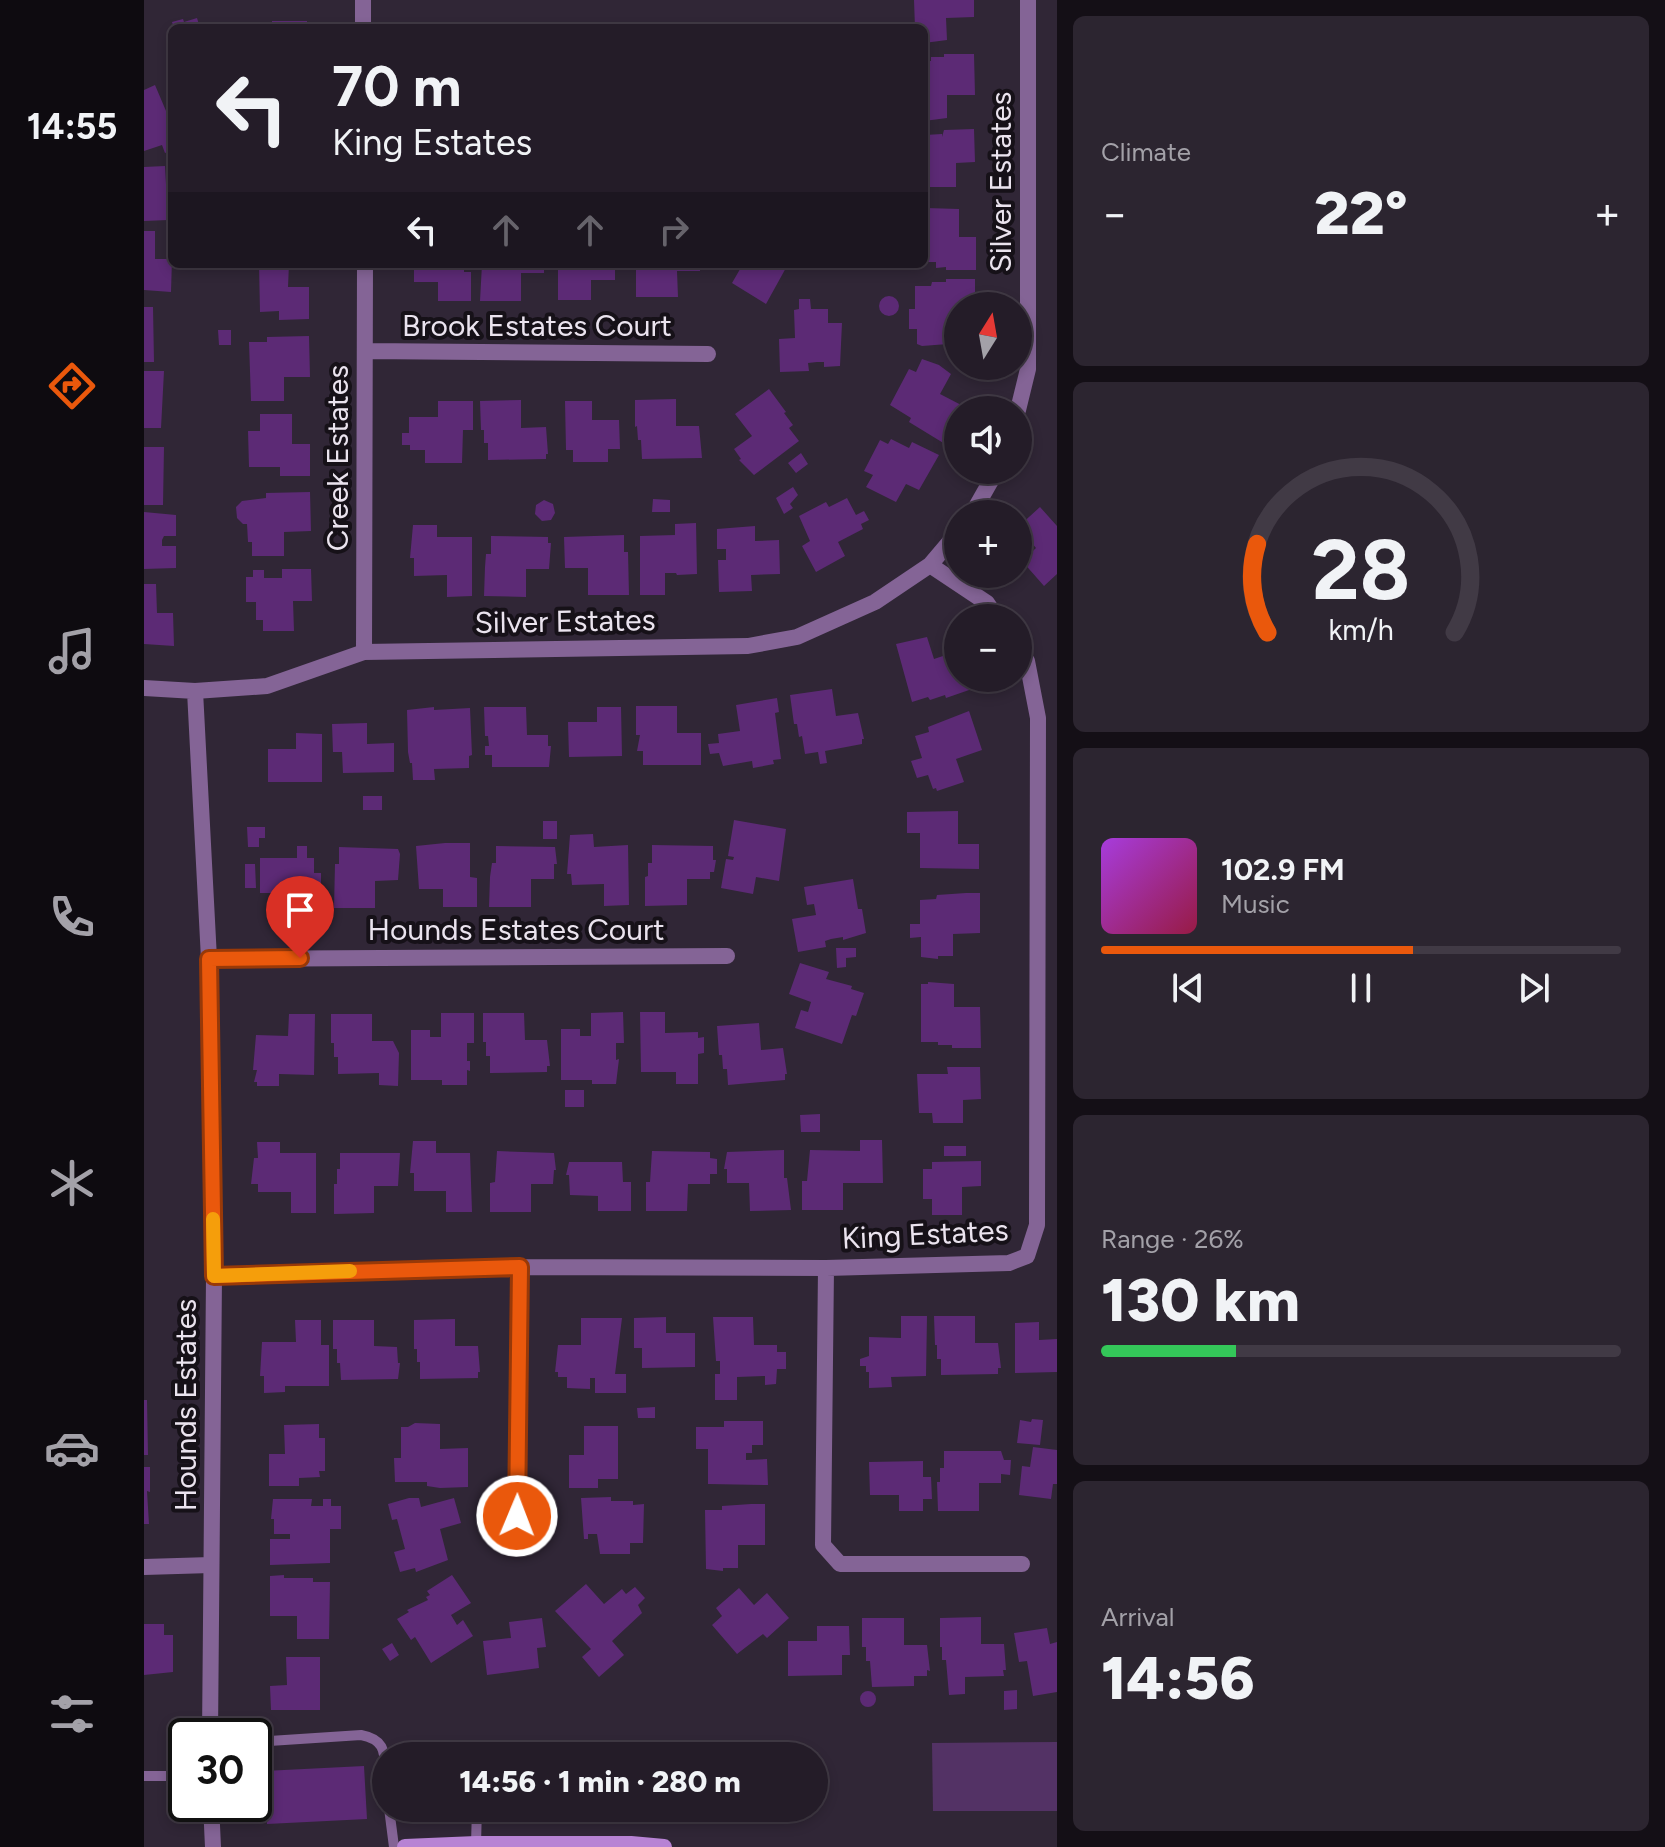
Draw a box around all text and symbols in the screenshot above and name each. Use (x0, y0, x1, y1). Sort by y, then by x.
text: 70 m (332, 53, 462, 120)
icon: left (200, 56, 304, 160)
street label: Silver Estates (982, 91, 1019, 273)
text: 14:55 (27, 105, 117, 148)
text: King Estates (332, 121, 532, 164)
text: Climate (1101, 136, 1191, 168)
text: 22° (1314, 177, 1408, 249)
text: − (1101, 187, 1128, 240)
text: + (1594, 187, 1621, 240)
icon: left (400, 208, 444, 252)
icon: ahead (484, 208, 528, 252)
icon: ahead (568, 208, 612, 252)
icon: right (652, 208, 696, 252)
north arrow (944, 292, 1032, 380)
map controls (944, 292, 1032, 692)
street label: Brook Estates Court (402, 307, 672, 344)
icon: directions (44, 358, 100, 414)
street label: Creek Estates (319, 365, 356, 551)
button: sound (944, 396, 1032, 484)
button: + (944, 500, 1032, 588)
text: 28 (1311, 520, 1411, 620)
street label: Silver Estates (474, 601, 656, 641)
button: − (944, 604, 1032, 692)
text: km/h (1328, 613, 1394, 647)
icon: music (44, 623, 100, 679)
text: 102.9 FM (1221, 851, 1345, 888)
pin (266, 876, 334, 958)
icon: arrive (278, 888, 322, 932)
text: Music (1221, 888, 1290, 920)
icon: phone (44, 889, 100, 945)
street label: Hounds Estates Court (368, 911, 664, 948)
icon: previous (1166, 966, 1210, 1010)
icon: pause (1339, 966, 1383, 1010)
icon: next (1512, 966, 1556, 1010)
icon: climate (44, 1155, 100, 1211)
street label: King Estates (841, 1211, 1009, 1257)
text: Range · 26% (1101, 1223, 1244, 1255)
text: 130 km (1101, 1264, 1300, 1336)
street label: Hounds Estates (167, 1299, 204, 1511)
icon: car (44, 1420, 100, 1476)
position arrow (475, 1474, 559, 1558)
text: Arrival (1101, 1601, 1174, 1633)
text: 14:56 (1101, 1642, 1255, 1714)
icon: filters (44, 1686, 100, 1742)
speed limit sign: 30 (168, 1718, 272, 1822)
text: 14:56 · 1 min · 280 m (459, 1763, 741, 1800)

